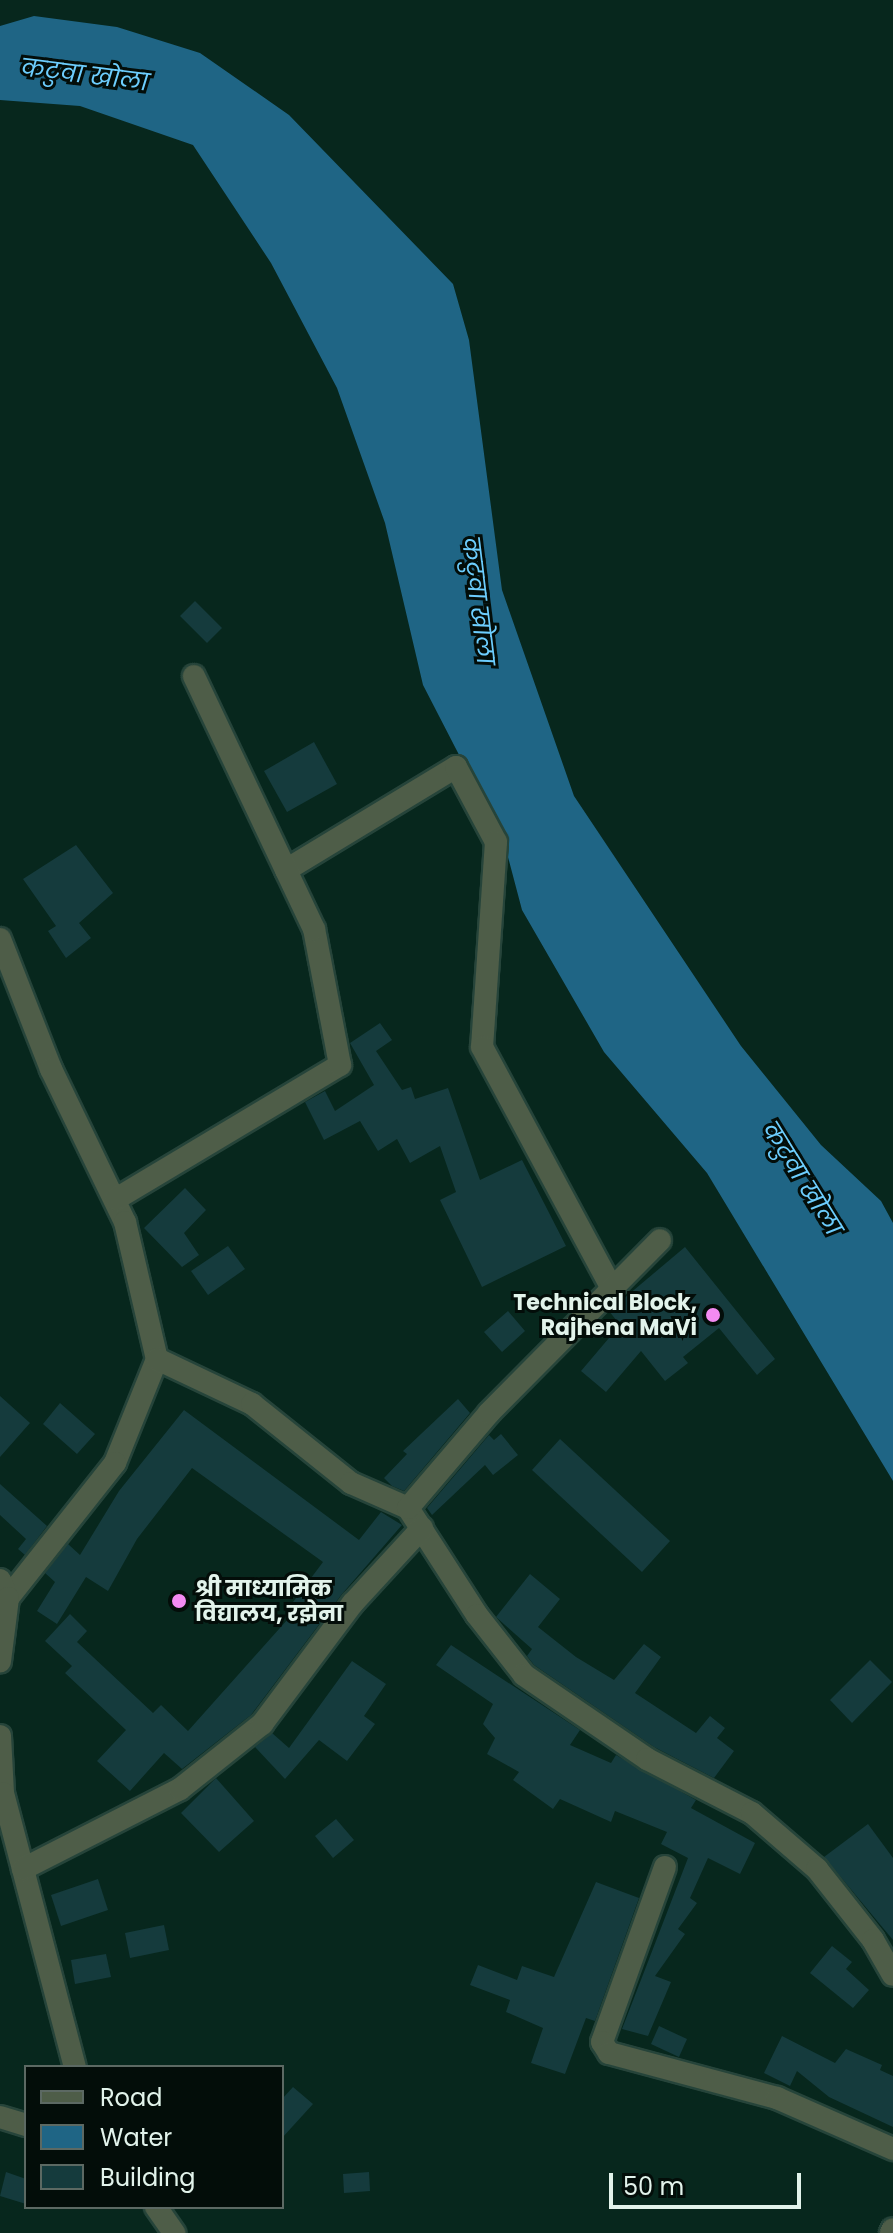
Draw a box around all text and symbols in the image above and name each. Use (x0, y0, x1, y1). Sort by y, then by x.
water label: कटुवा खोला (20, 53, 150, 97)
water label: कटुवा खोला (456, 536, 500, 666)
water label: कटुवा खोला (756, 1117, 848, 1241)
place label: Technical Block, Rajhena MaVi (513, 1289, 697, 1340)
marker: Technical Block, Rajhena MaVi (704, 1306, 722, 1324)
place label: श्री माध्यामिक विद्यालय, रझेना (195, 1575, 343, 1626)
marker: श्री माध्यामिक विद्यालय, रझेना (170, 1592, 188, 1610)
legend (24, 2065, 284, 2209)
text: Road (100, 2081, 162, 2114)
text: Water (100, 2121, 172, 2154)
scale bar (613, 2157, 805, 2207)
text: Building (100, 2161, 196, 2194)
text: 50 m (623, 2170, 684, 2203)

